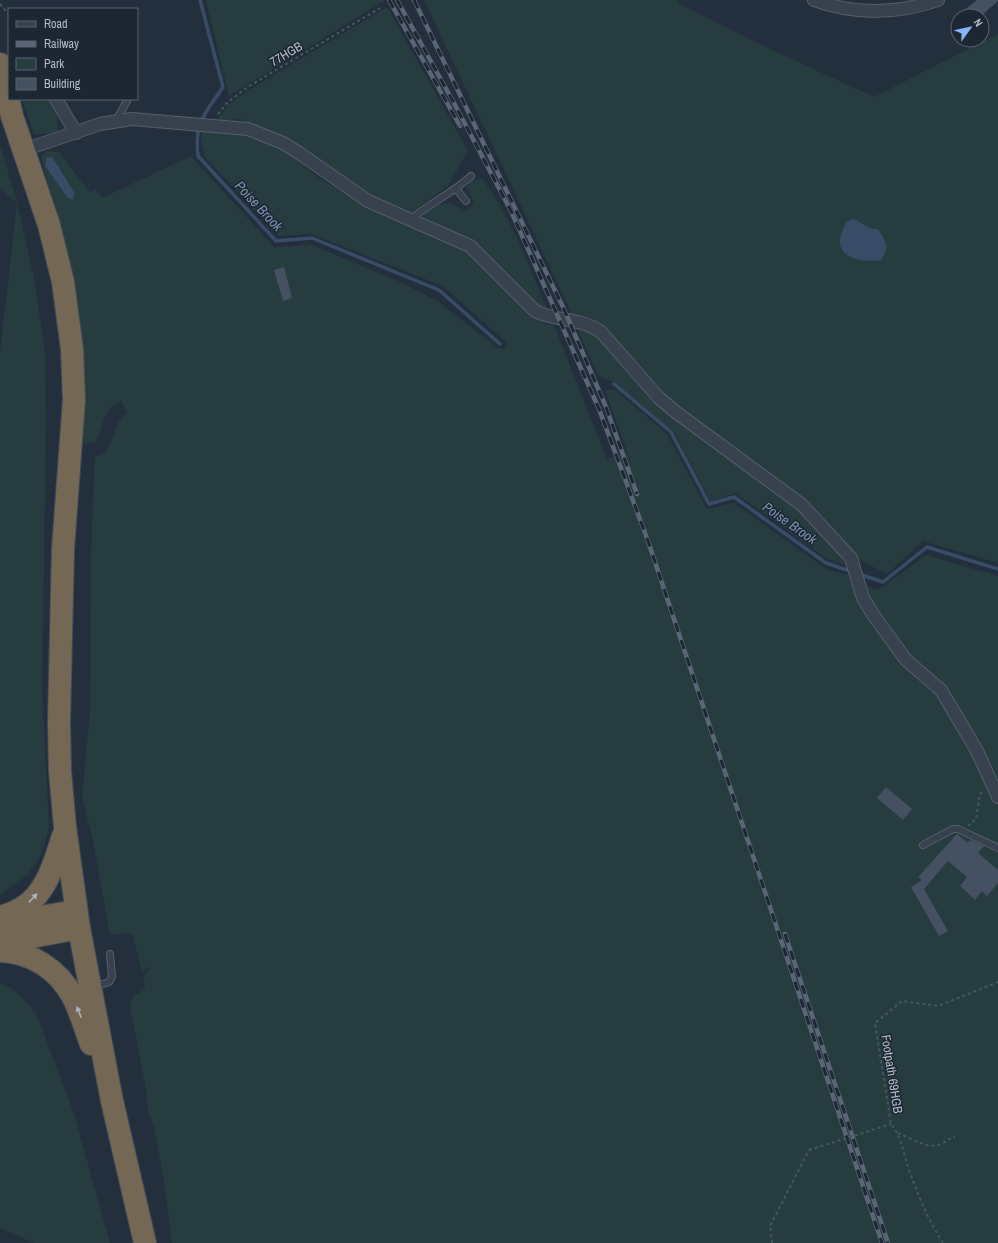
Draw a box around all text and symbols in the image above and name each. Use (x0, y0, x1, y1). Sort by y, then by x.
legend (8, 8, 138, 100)
north arrow (950, 8, 990, 48)
text: Road (44, 16, 68, 32)
text: N (971, 16, 986, 29)
text: Railway (44, 36, 79, 52)
street label: 77HGB (267, 38, 305, 70)
text: Park (44, 56, 64, 72)
text: Building (44, 76, 81, 92)
water label: Poise Brook (231, 177, 288, 236)
water label: Poise Brook (759, 498, 822, 549)
one-way arrow (28, 893, 38, 903)
one-way arrow (75, 1005, 81, 1017)
street label: Footpath 69HGB (877, 1033, 907, 1115)

